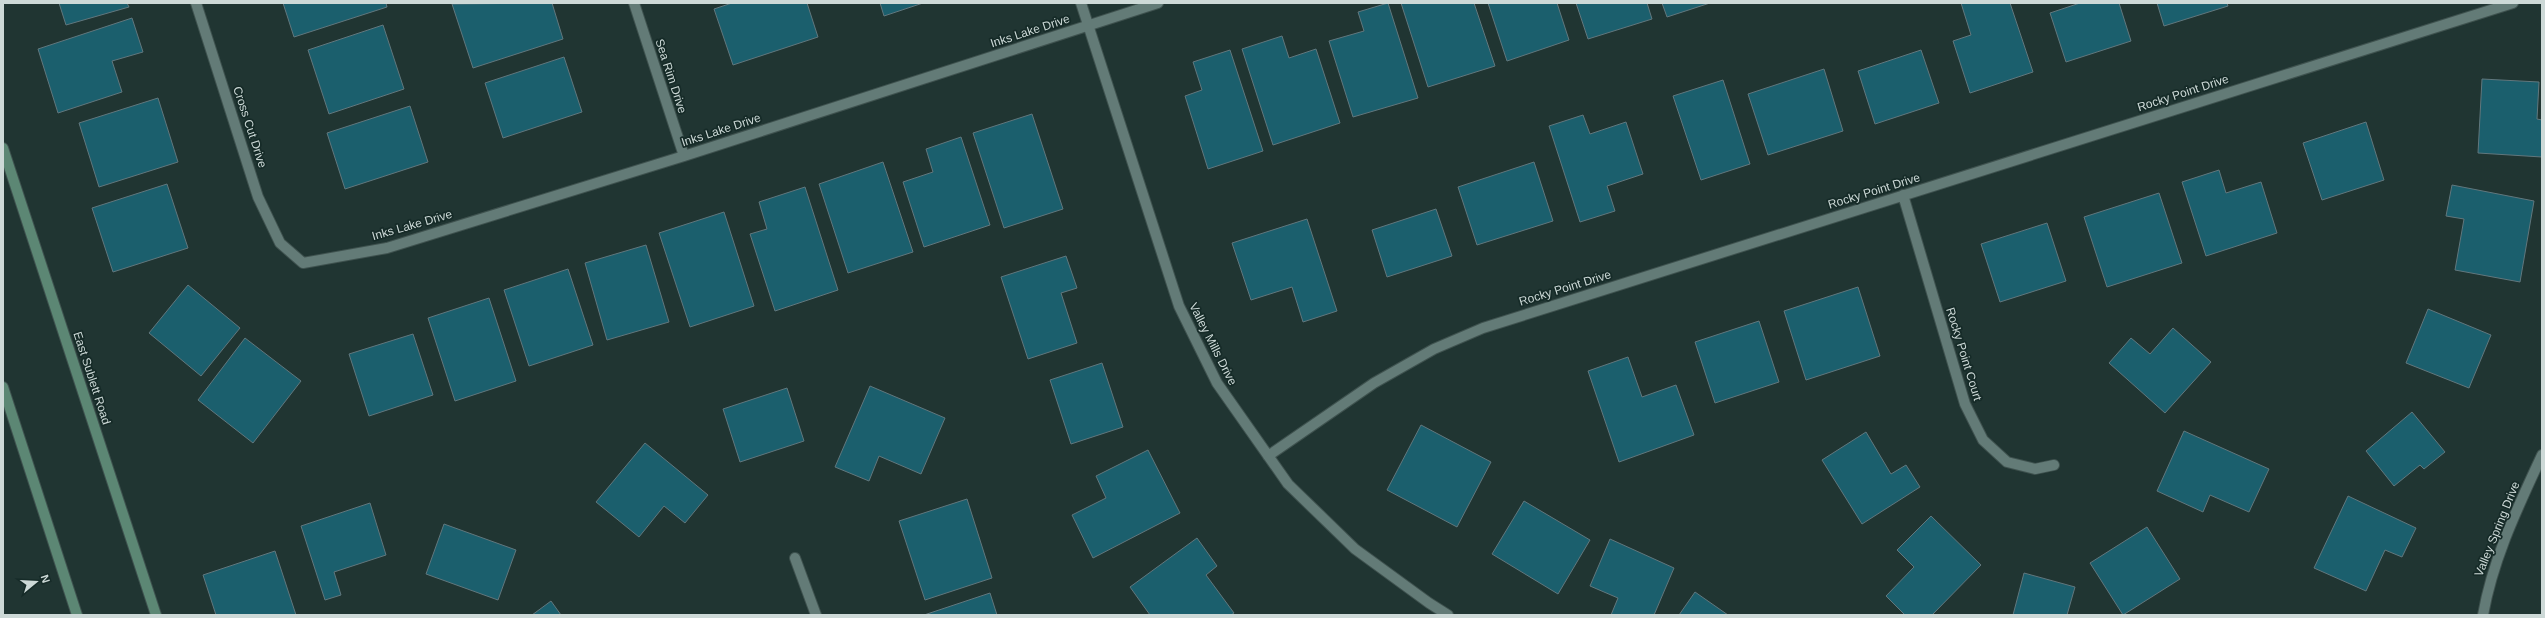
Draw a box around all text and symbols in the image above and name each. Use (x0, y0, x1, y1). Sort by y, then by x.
street label: Inks Lake Drive (989, 11, 1072, 50)
street label: Sea Rim Drive (652, 37, 690, 115)
street label: Rocky Point Drive (2135, 72, 2231, 114)
street label: Cross Cut Drive (230, 85, 270, 170)
street label: Inks Lake Drive (680, 110, 763, 149)
street label: Rocky Point Drive (1826, 170, 1922, 212)
street label: Inks Lake Drive (370, 207, 454, 243)
street label: Rocky Point Drive (1517, 267, 1613, 309)
street label: Valley Mills Drive (1186, 301, 1240, 388)
street label: Rocky Point Court (1943, 306, 1985, 403)
street label: East Sublett Road (70, 330, 114, 426)
street label: Valley Spring Drive (2472, 479, 2523, 579)
north arrow (16, 562, 56, 602)
text: N (39, 573, 52, 585)

